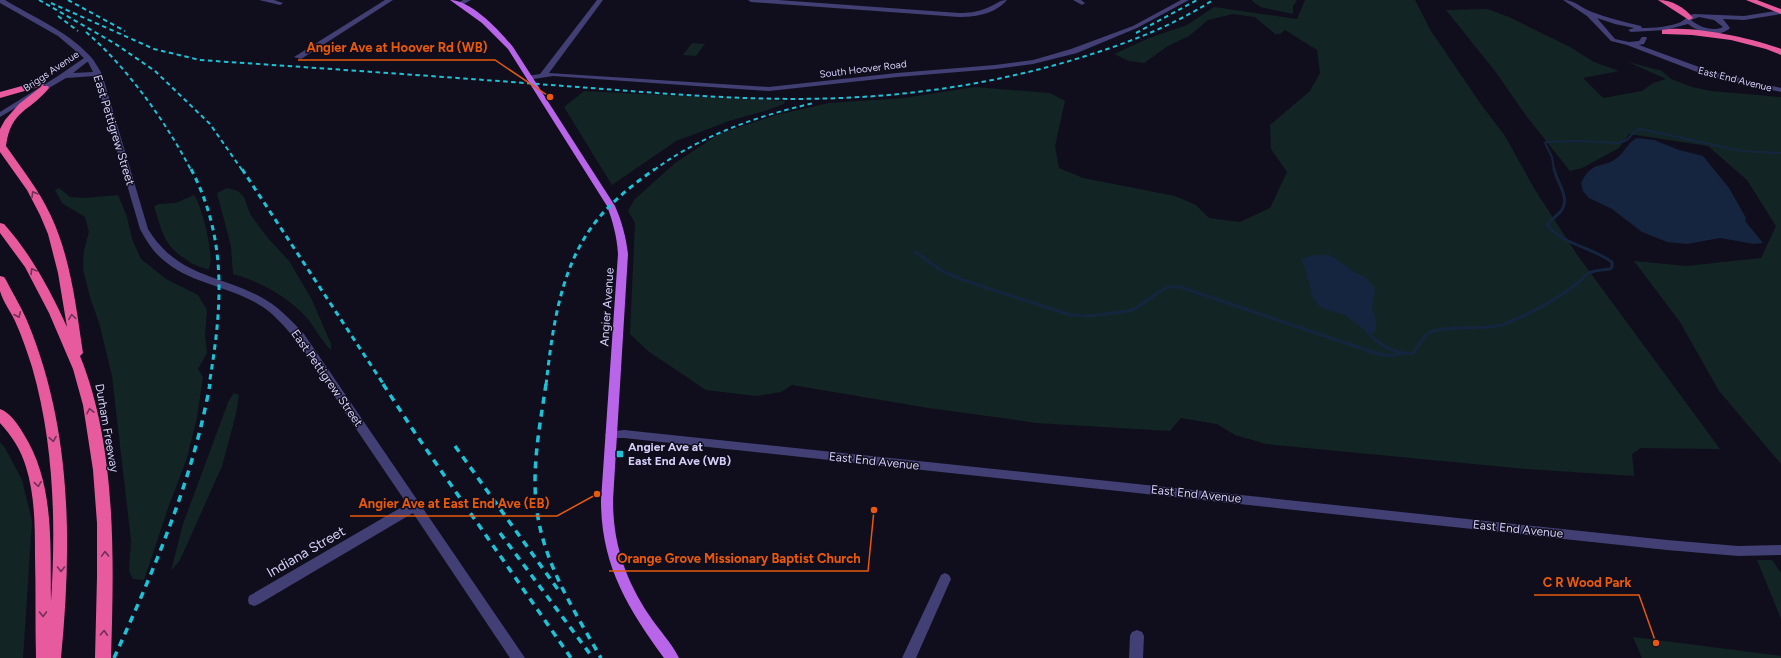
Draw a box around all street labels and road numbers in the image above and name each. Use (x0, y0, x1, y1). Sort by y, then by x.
street label: Briggs Avenue (21, 47, 82, 94)
street label: South Hoover Road (819, 57, 907, 81)
street label: East End Avenue (1697, 64, 1774, 95)
street label: East Pettigrew Street (90, 73, 138, 187)
street label: Angier Avenue (597, 267, 617, 347)
street label: East Pettigrew Street (288, 327, 366, 429)
street label: Durham Freeway (92, 382, 122, 474)
street label: East End Avenue (828, 449, 920, 473)
street label: East End Avenue (1150, 482, 1242, 506)
street label: East End Avenue (1472, 517, 1564, 541)
street label: Indiana Street (264, 523, 348, 581)

